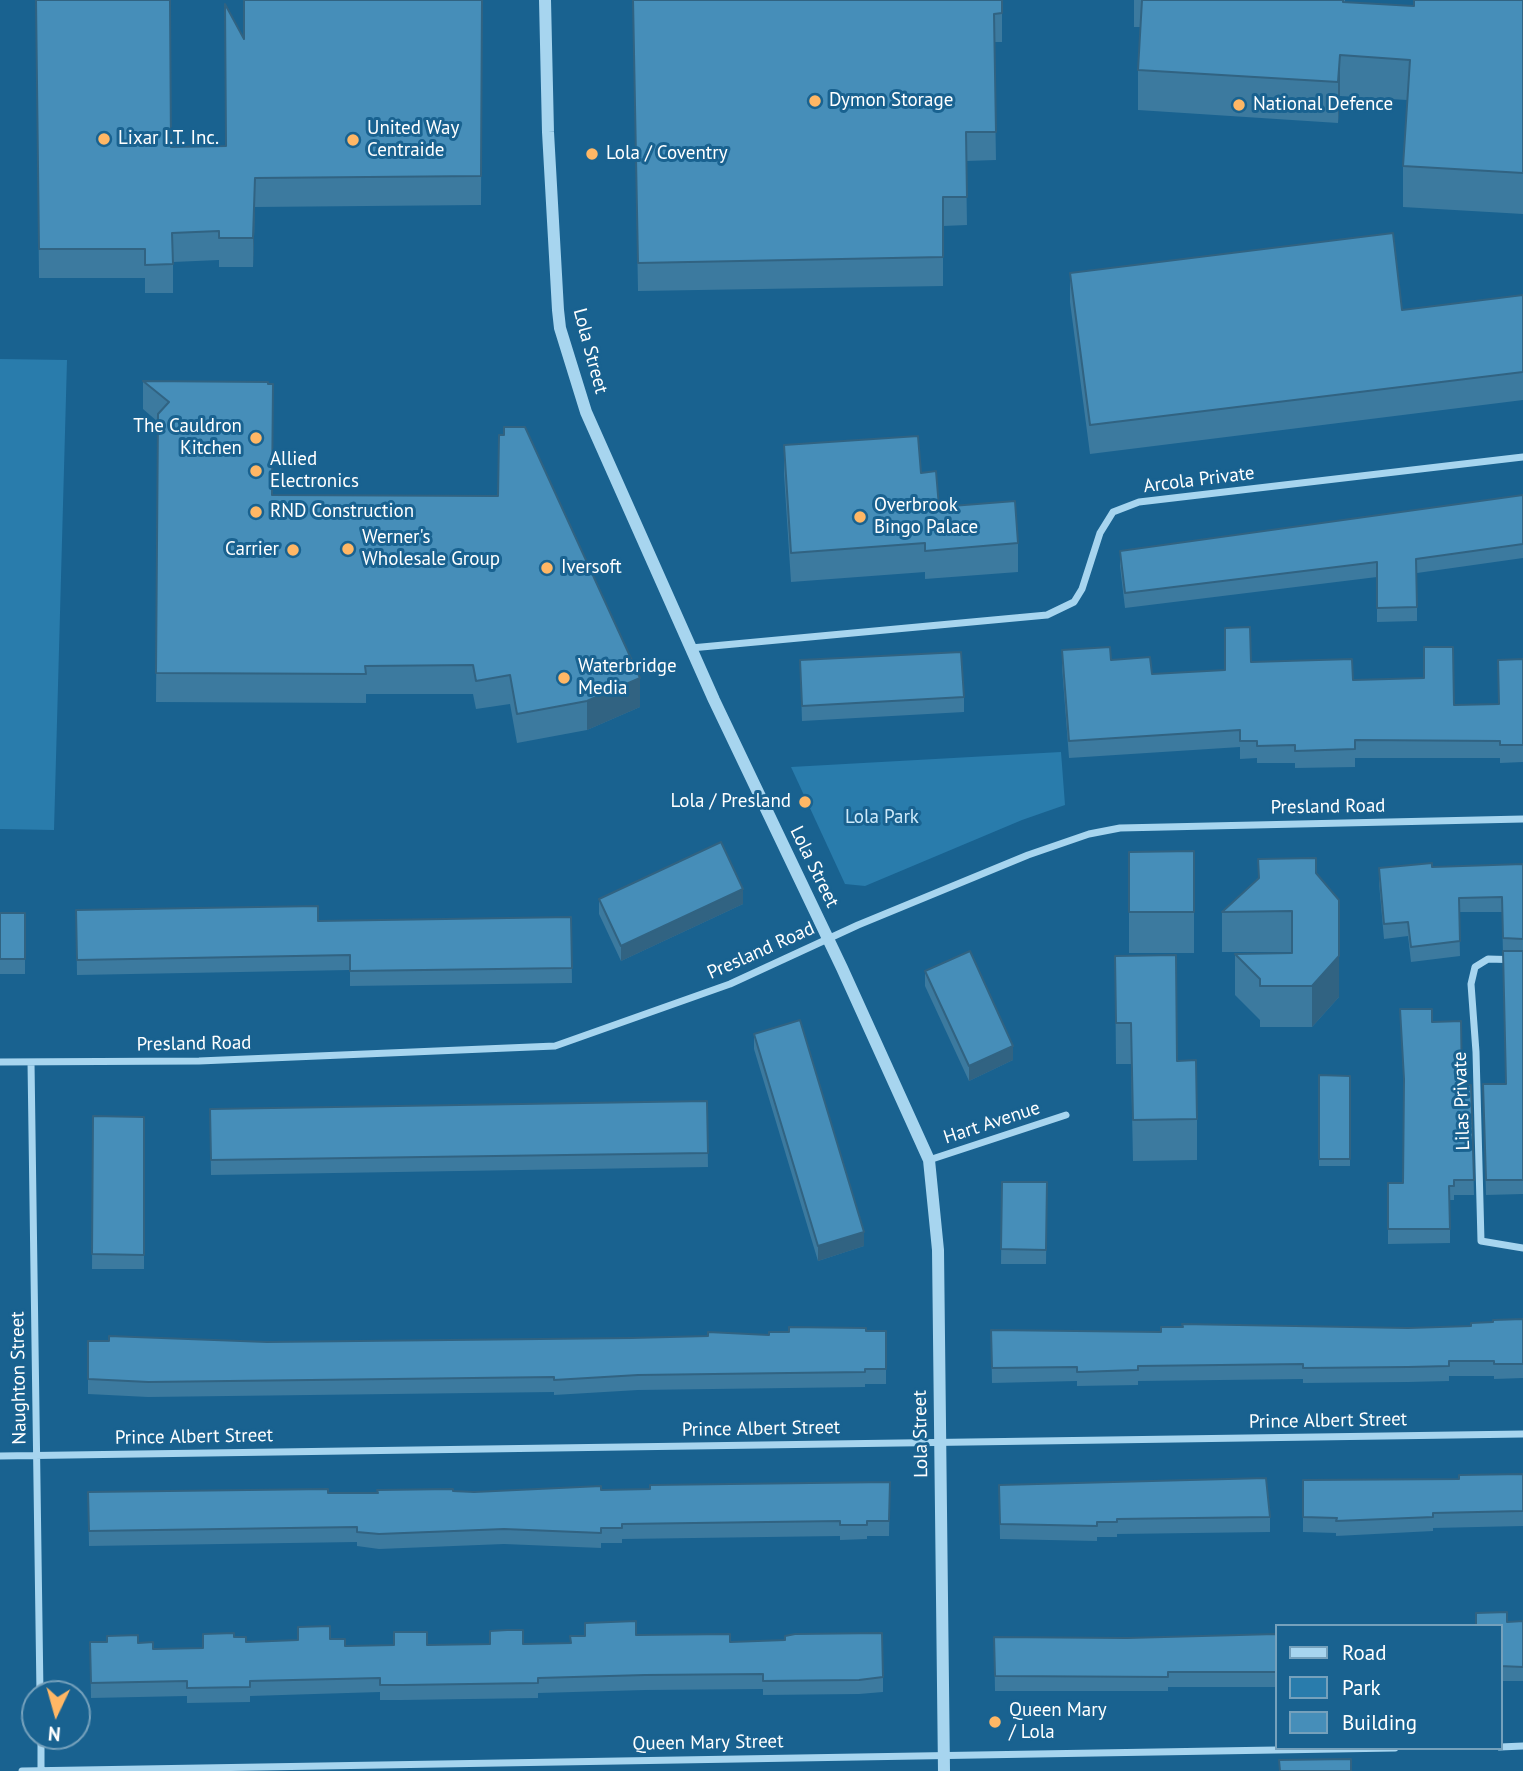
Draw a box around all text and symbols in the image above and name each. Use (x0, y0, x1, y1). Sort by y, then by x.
place label: Dymon Storage (829, 90, 953, 112)
marker: Dymon Storage (807, 93, 823, 109)
place label: National Defence (1253, 94, 1393, 116)
marker: National Defence (1231, 97, 1247, 113)
place label: United Way Centraide (367, 118, 459, 162)
place label: Lixar I.T. Inc. (118, 128, 219, 150)
marker: Lixar I.T. Inc. (96, 131, 112, 147)
marker: United Way Centraide (345, 132, 361, 148)
place label: Lola / Coventry (606, 143, 728, 165)
marker: Lola / Coventry (584, 146, 600, 162)
street label: Lola Street (568, 306, 612, 396)
place label: The Cauldron Kitchen (133, 416, 242, 460)
marker: The Cauldron Kitchen (248, 430, 264, 446)
place label: Allied Electronics (270, 449, 359, 493)
street label: Arcola Private (1142, 462, 1256, 498)
marker: Allied Electronics (248, 463, 264, 479)
place label: Overbrook Bingo Palace (874, 495, 978, 539)
place label: RND Construction (270, 501, 414, 523)
marker: RND Construction (248, 504, 264, 520)
marker: Overbrook Bingo Palace (852, 509, 868, 525)
place label: Werner's Wholesale Group (362, 527, 500, 571)
place label: Carrier (225, 539, 279, 561)
marker: Werner's Wholesale Group (340, 541, 356, 557)
marker: Carrier (285, 542, 301, 558)
place label: Iversoft (561, 557, 622, 579)
marker: Iversoft (539, 560, 555, 576)
place label: Waterbridge Media (578, 656, 677, 700)
marker: Waterbridge Media (556, 670, 572, 686)
place label: Lola / Presland (671, 791, 791, 813)
marker: Lola / Presland (797, 794, 813, 810)
street label: Presland Road (1270, 795, 1386, 819)
park label: Lola Park (845, 807, 919, 829)
street label: Lola Street (785, 823, 843, 911)
street label: Presland Road (704, 917, 818, 985)
street label: Presland Road (136, 1032, 252, 1056)
street label: Lilas Private (1449, 1051, 1475, 1151)
street label: Hart Avenue (941, 1097, 1043, 1149)
street label: Naughton Street (6, 1311, 32, 1445)
street label: Lola Street (909, 1390, 933, 1478)
street label: Prince Albert Street (1249, 1408, 1407, 1434)
street label: Prince Albert Street (682, 1416, 840, 1442)
street label: Prince Albert Street (115, 1424, 273, 1450)
legend (1274, 1624, 1502, 1750)
text: Road (1342, 1639, 1386, 1666)
text: Park (1342, 1674, 1381, 1701)
north arrow (21, 1680, 91, 1750)
place label: Queen Mary / Lola (1009, 1700, 1107, 1744)
text: Building (1342, 1709, 1417, 1736)
marker: Queen Mary / Lola (987, 1714, 1003, 1730)
text: N (47, 1721, 62, 1746)
street label: Queen Mary Street (632, 1730, 784, 1756)

